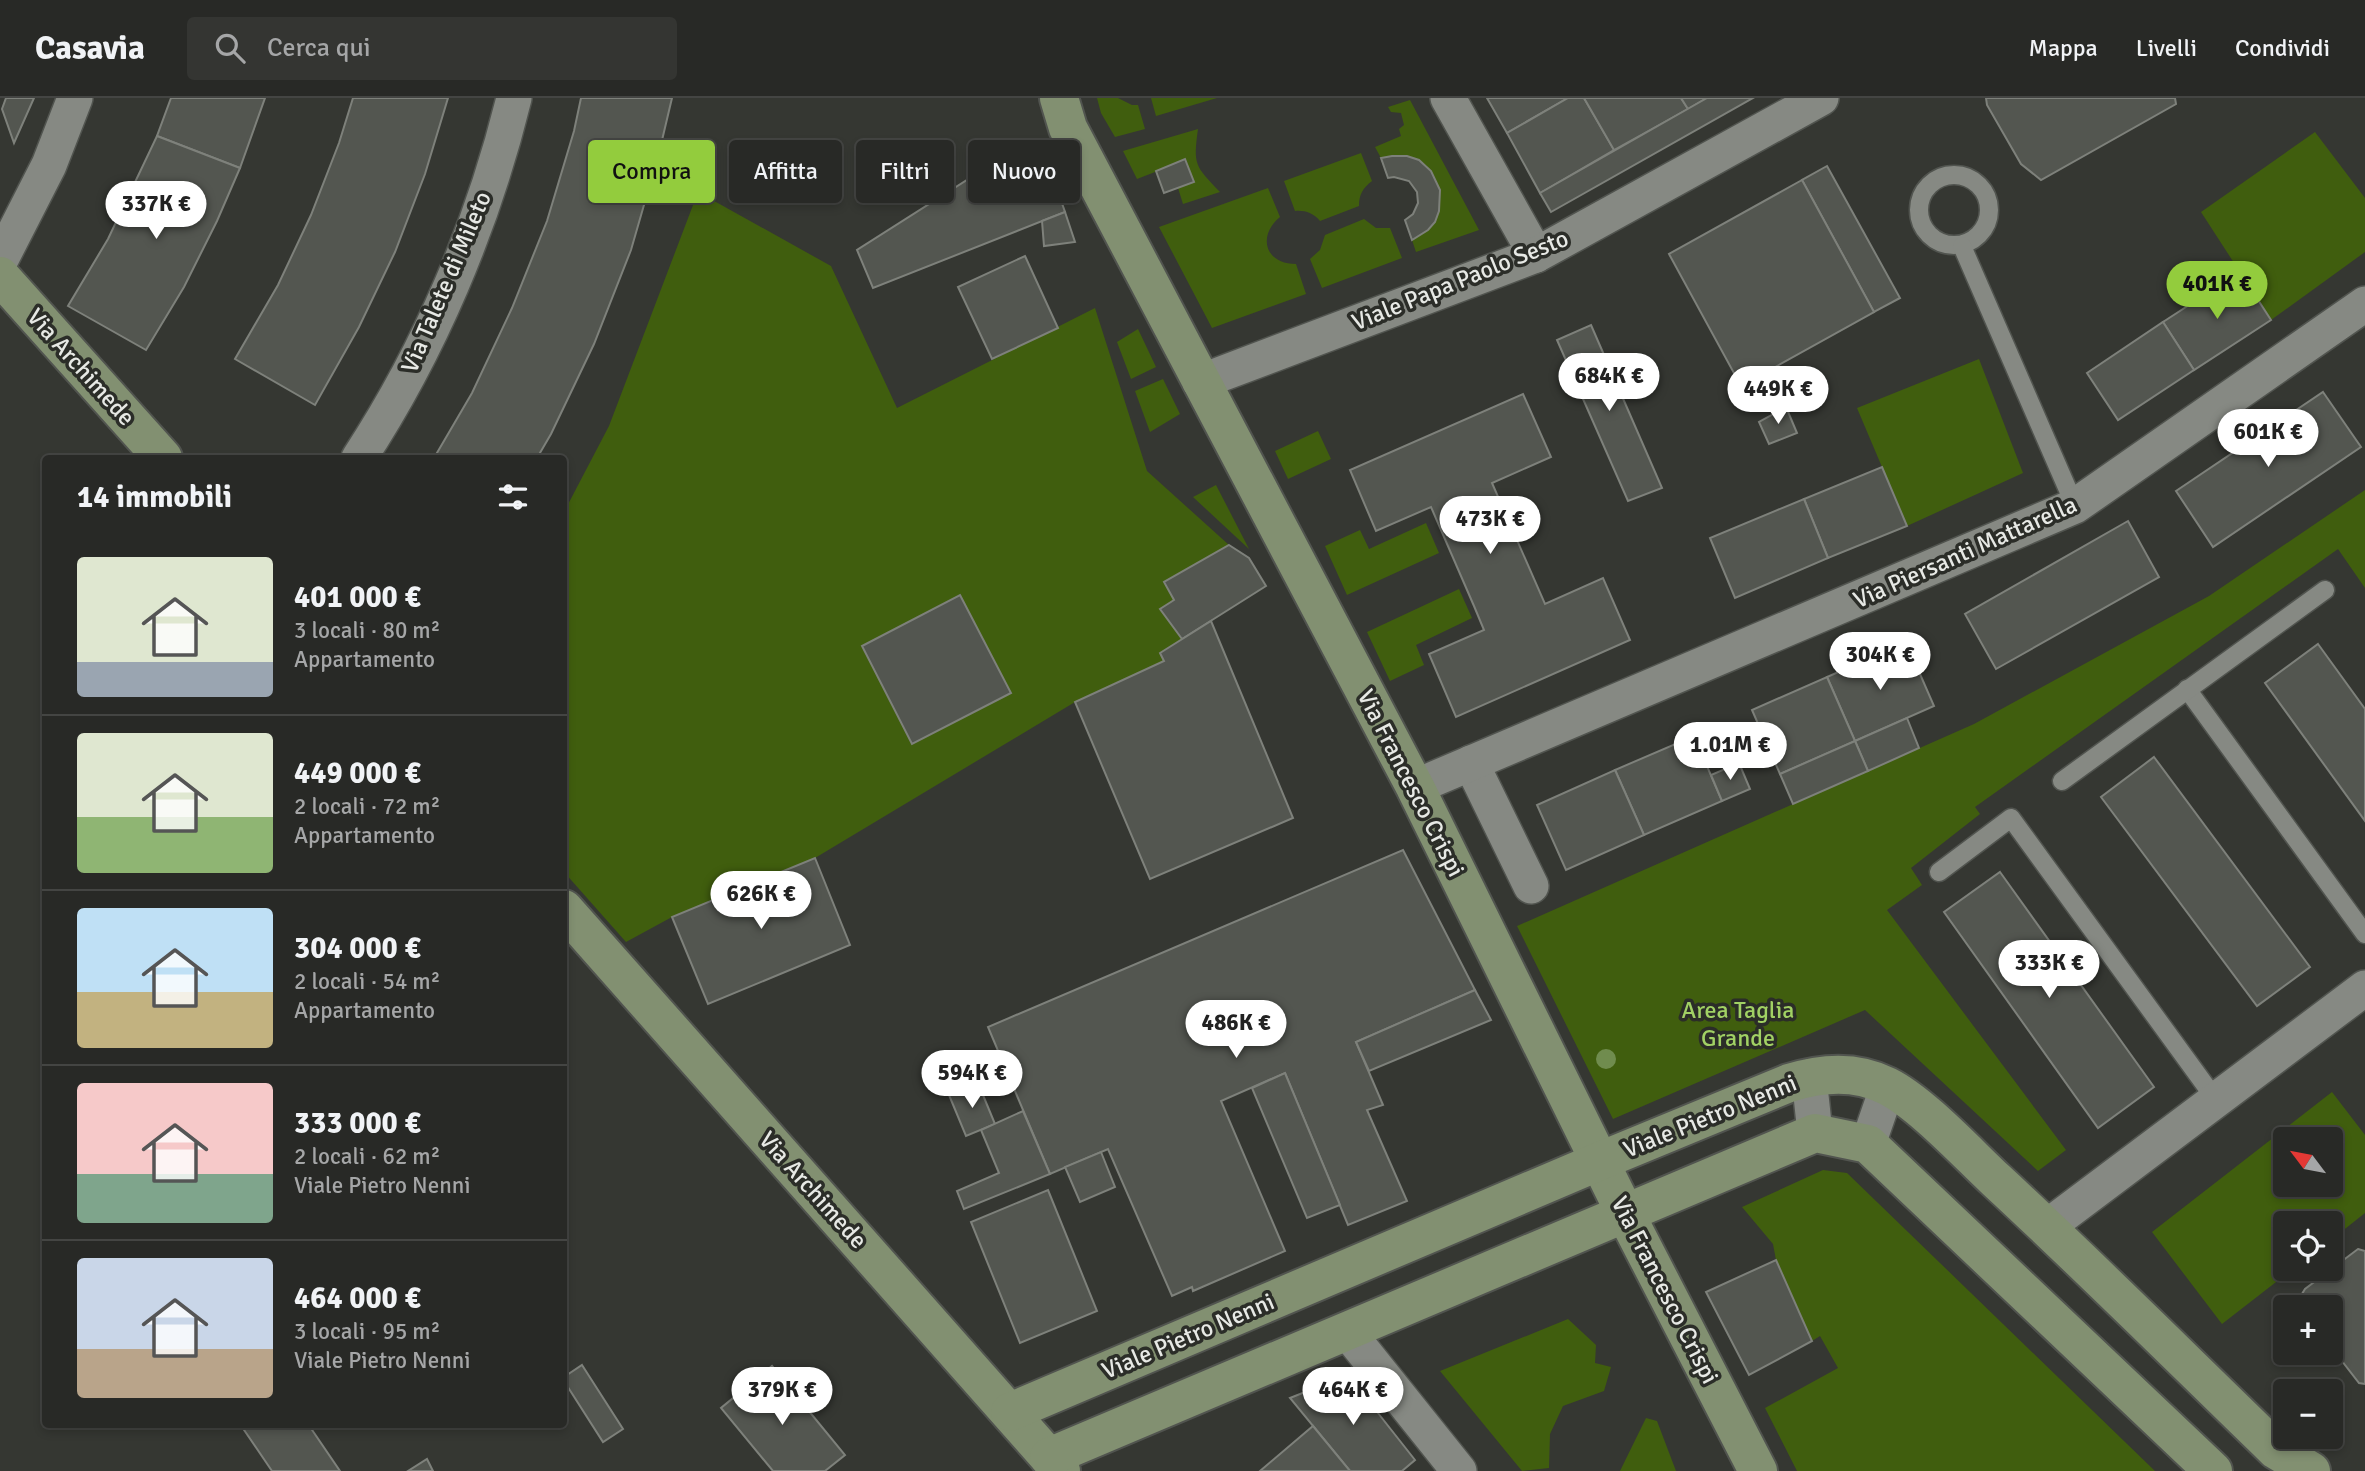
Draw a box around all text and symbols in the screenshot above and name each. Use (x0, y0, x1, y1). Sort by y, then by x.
search box (187, 17, 677, 80)
text: Casavia (35, 28, 145, 69)
icon: search (211, 29, 249, 67)
text: Cerca qui (267, 32, 371, 64)
text: Mappa (2029, 33, 2098, 63)
text: Livelli (2136, 33, 2197, 63)
text: Condividi (2235, 33, 2330, 63)
chip: Compra (588, 140, 715, 203)
chip: Affitta (729, 140, 842, 203)
chip: Filtri (856, 140, 954, 203)
chip: Nuovo (968, 140, 1080, 203)
pin: 337K € (99, 181, 213, 241)
street label: Via Talete di Mileto (394, 187, 498, 377)
text: 337K € (121, 189, 191, 218)
street label: Viale Papa Paolo Sesto (1347, 223, 1573, 337)
pin: 401K € (2160, 262, 2274, 321)
text: 401K € (2182, 269, 2252, 298)
street label: Via Archimede (20, 302, 142, 432)
pin: 684K € (1552, 354, 1666, 413)
text: 684K € (1574, 361, 1644, 390)
pin: 449K € (1721, 366, 1835, 426)
text: 449K € (1743, 374, 1813, 403)
pin: 601K € (2211, 410, 2325, 469)
text: 601K € (2233, 417, 2303, 446)
icon: filters (494, 478, 532, 516)
text: 14 immobili (77, 479, 232, 516)
street label: Via Piersanti Mattarella (1849, 489, 2081, 615)
pin: 473K € (1433, 496, 1547, 556)
text: 473K € (1455, 504, 1525, 533)
text: 401 000 € (294, 579, 421, 616)
icon: home (133, 585, 217, 669)
text: 3 locali · 80 m² (294, 616, 440, 645)
pin: 304K € (1823, 632, 1937, 692)
text: 304K € (1845, 640, 1915, 669)
text: Appartamento (294, 645, 435, 674)
street label: Via Francesco Crispi (1351, 684, 1471, 882)
pin: 1.01M € (1665, 722, 1795, 782)
text: 1.01M € (1690, 730, 1770, 759)
text: 449 000 € (294, 755, 421, 792)
icon: home (133, 761, 217, 845)
text: 2 locali · 72 m² (294, 792, 440, 821)
text: Appartamento (294, 821, 435, 850)
pin: 626K € (704, 872, 818, 931)
text: 626K € (726, 879, 796, 908)
text: 304 000 € (294, 930, 421, 967)
icon: home (133, 936, 217, 1020)
pin: 333K € (1992, 940, 2106, 1000)
text: 333K € (2014, 948, 2084, 977)
text: 2 locali · 54 m² (294, 967, 440, 996)
park label: Area Taglia Grande (1682, 995, 1794, 1053)
text: Appartamento (294, 996, 435, 1025)
pin: 486K € (1179, 1000, 1293, 1060)
text: 486K € (1201, 1008, 1271, 1037)
pin: 594K € (915, 1051, 1029, 1110)
text: 594K € (937, 1058, 1007, 1087)
street label: Viale Pietro Nenni (1619, 1068, 1801, 1164)
text: 333 000 € (294, 1105, 421, 1142)
icon: home (133, 1111, 217, 1195)
street label: Via Archimede (752, 1125, 874, 1255)
north arrow (2273, 1127, 2343, 1197)
map controls (2273, 1127, 2343, 1449)
text: 2 locali · 62 m² (294, 1142, 440, 1171)
text: Viale Pietro Nenni (294, 1171, 471, 1200)
street label: Via Francesco Crispi (1605, 1191, 1725, 1389)
button: locate (2273, 1211, 2343, 1281)
text: 464 000 € (294, 1280, 421, 1317)
icon: home (133, 1286, 217, 1370)
street label: Viale Pietro Nenni (1097, 1286, 1279, 1386)
button: + (2273, 1295, 2343, 1365)
text: 3 locali · 95 m² (294, 1317, 440, 1346)
text: Viale Pietro Nenni (294, 1346, 471, 1375)
pin: 379K € (725, 1368, 839, 1427)
pin: 464K € (1296, 1368, 1410, 1427)
text: 379K € (747, 1375, 817, 1404)
text: 464K € (1318, 1375, 1388, 1404)
button: − (2273, 1379, 2343, 1449)

